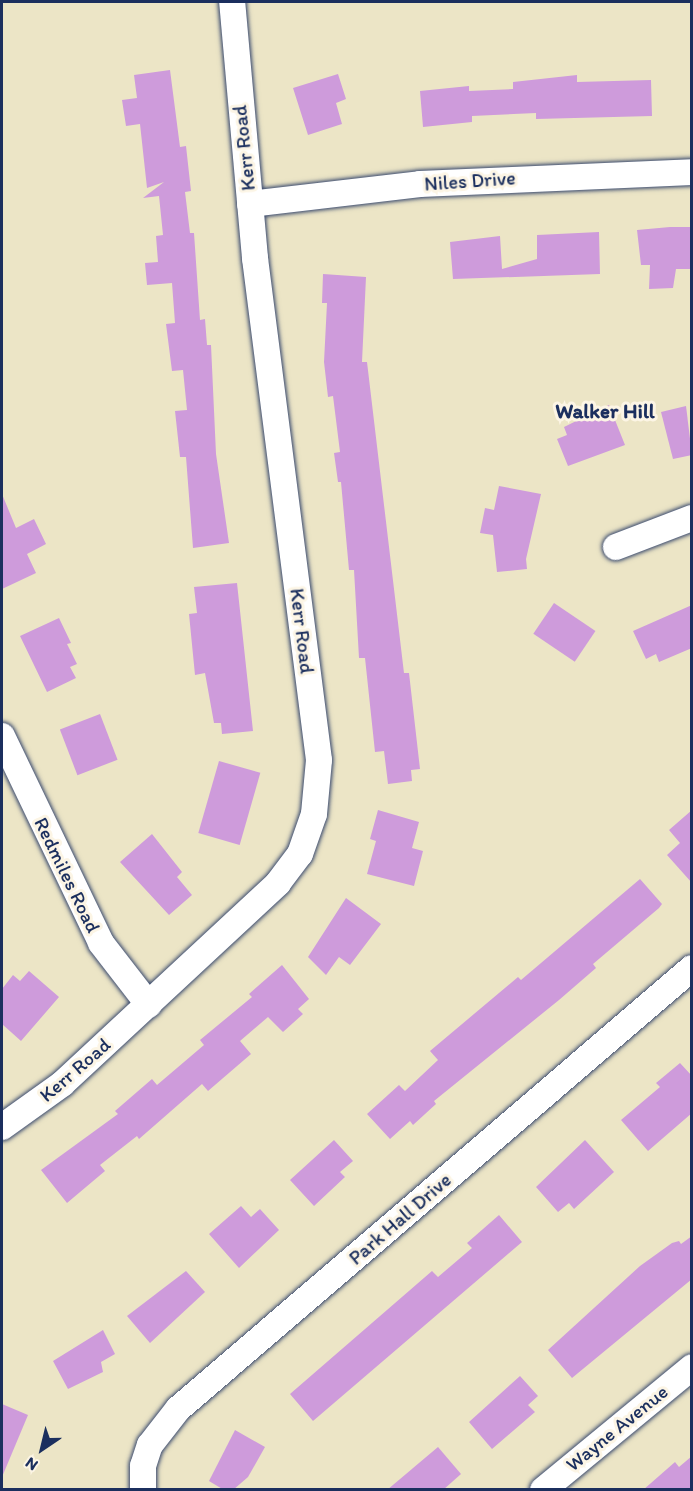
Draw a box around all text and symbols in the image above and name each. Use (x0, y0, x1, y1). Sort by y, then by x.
street label: Kerr Road (228, 104, 260, 192)
street label: Niles Drive (423, 166, 517, 196)
district label: Walker Hill (555, 398, 655, 424)
street label: Kerr Road (285, 587, 319, 675)
street label: Redmiles Road (29, 813, 105, 937)
street label: Kerr Road (35, 1033, 115, 1107)
street label: Park Hall Drive (343, 1168, 457, 1270)
street label: Wayne Avenue (562, 1380, 672, 1476)
north arrow (12, 1419, 72, 1479)
text: N (22, 1453, 41, 1475)

